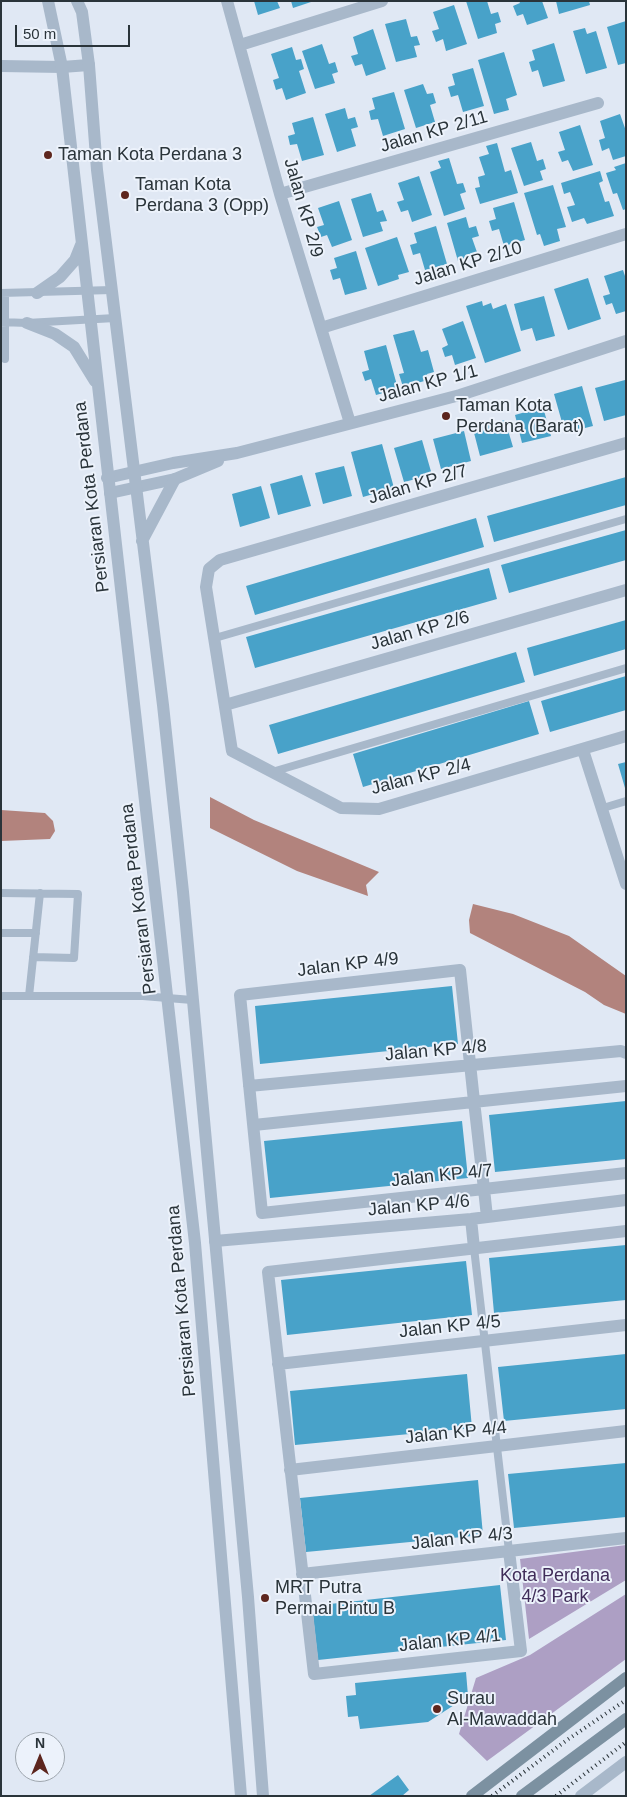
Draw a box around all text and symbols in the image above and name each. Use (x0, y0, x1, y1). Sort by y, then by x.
scale bar (18, 15, 132, 47)
text: 50 m (23, 25, 56, 42)
street label: Jalan KP 2/11 (378, 106, 490, 158)
place label: Taman Kota Perdana 3 (58, 144, 242, 166)
marker: Taman Kota Perdana 3 (42, 149, 54, 161)
street label: Jalan KP 2/9 (279, 156, 327, 260)
place label: Taman Kota Perdana 3 (Opp) (135, 174, 269, 216)
marker: Taman Kota Perdana 3 (Opp) (119, 189, 131, 201)
street label: Jalan KP 2/10 (411, 237, 525, 291)
street label: Jalan KP 1/1 (376, 360, 480, 408)
place label: Taman Kota Perdana (Barat) (456, 395, 584, 438)
street label: Persiaran Kota Perdana (70, 400, 114, 594)
marker: Taman Kota Perdana (Barat) (440, 410, 452, 422)
street label: Jalan KP 2/7 (366, 461, 470, 509)
street label: Jalan KP 2/6 (368, 607, 472, 655)
street label: Jalan KP 2/4 (369, 754, 473, 800)
street label: Persiaran Kota Perdana (117, 802, 161, 996)
street label: Jalan KP 4/9 (296, 948, 400, 982)
street label: Jalan KP 4/8 (384, 1036, 488, 1066)
street label: Jalan KP 4/7 (390, 1160, 494, 1192)
street label: Jalan KP 4/6 (367, 1191, 471, 1221)
street label: Persiaran Kota Perdana (163, 1204, 201, 1398)
street label: Jalan KP 4/5 (398, 1311, 502, 1343)
street label: Jalan KP 4/4 (404, 1417, 508, 1449)
street label: Jalan KP 4/3 (410, 1523, 514, 1555)
park label: Kota Perdana 4/3 Park (500, 1565, 610, 1608)
place label: MRT Putra Permai Pintu B (275, 1577, 395, 1620)
marker: MRT Putra Permai Pintu B (259, 1592, 271, 1604)
street label: Jalan KP 4/1 (398, 1625, 502, 1657)
place label: Surau Al-Mawaddah (447, 1688, 557, 1730)
marker: Surau Al-Mawaddah (431, 1703, 443, 1715)
north arrow (15, 1732, 65, 1782)
text: N (35, 1735, 45, 1751)

